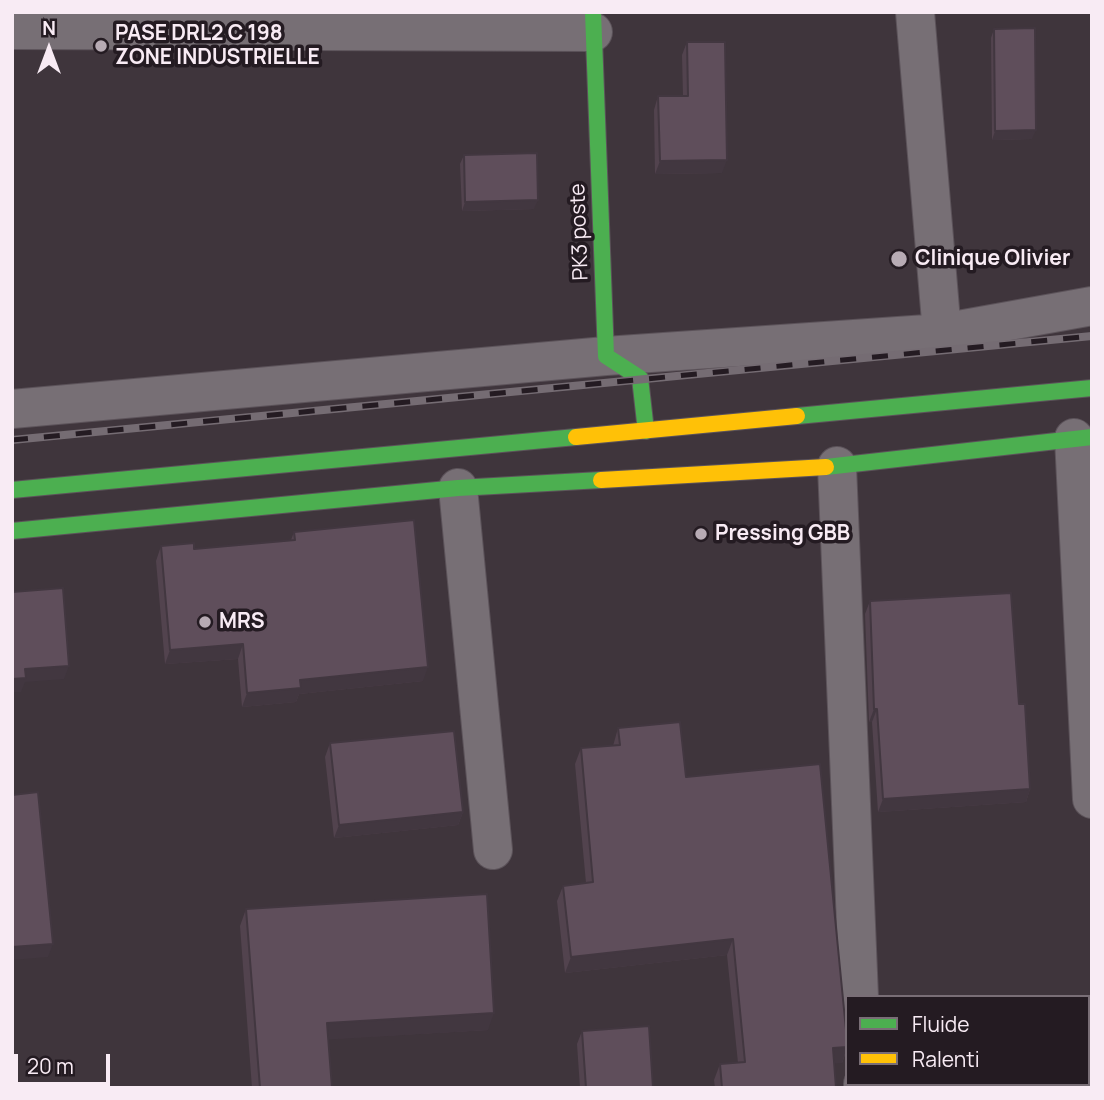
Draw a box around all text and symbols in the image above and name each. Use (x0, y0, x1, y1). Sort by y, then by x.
north arrow (14, 14, 84, 84)
text: N (42, 15, 56, 41)
place label: PASE DRL2 C 198 ZONE INDUSTRIELLE (115, 21, 320, 71)
marker: PASE DRL2 C 198 ZONE INDUSTRIELLE (93, 38, 109, 54)
street label: PK3 poste (566, 183, 594, 281)
place label: Clinique Olivier (915, 246, 1070, 272)
marker: Clinique Olivier (889, 249, 909, 269)
place label: Pressing GBB (715, 521, 850, 547)
marker: Pressing GBB (693, 526, 709, 542)
place label: MRS (219, 609, 265, 635)
marker: MRS (197, 614, 213, 630)
legend (845, 995, 1090, 1086)
text: Fluide (912, 1010, 970, 1038)
scale bar (18, 1040, 114, 1084)
text: Ralenti (912, 1045, 980, 1073)
text: 20 m (27, 1052, 74, 1080)

